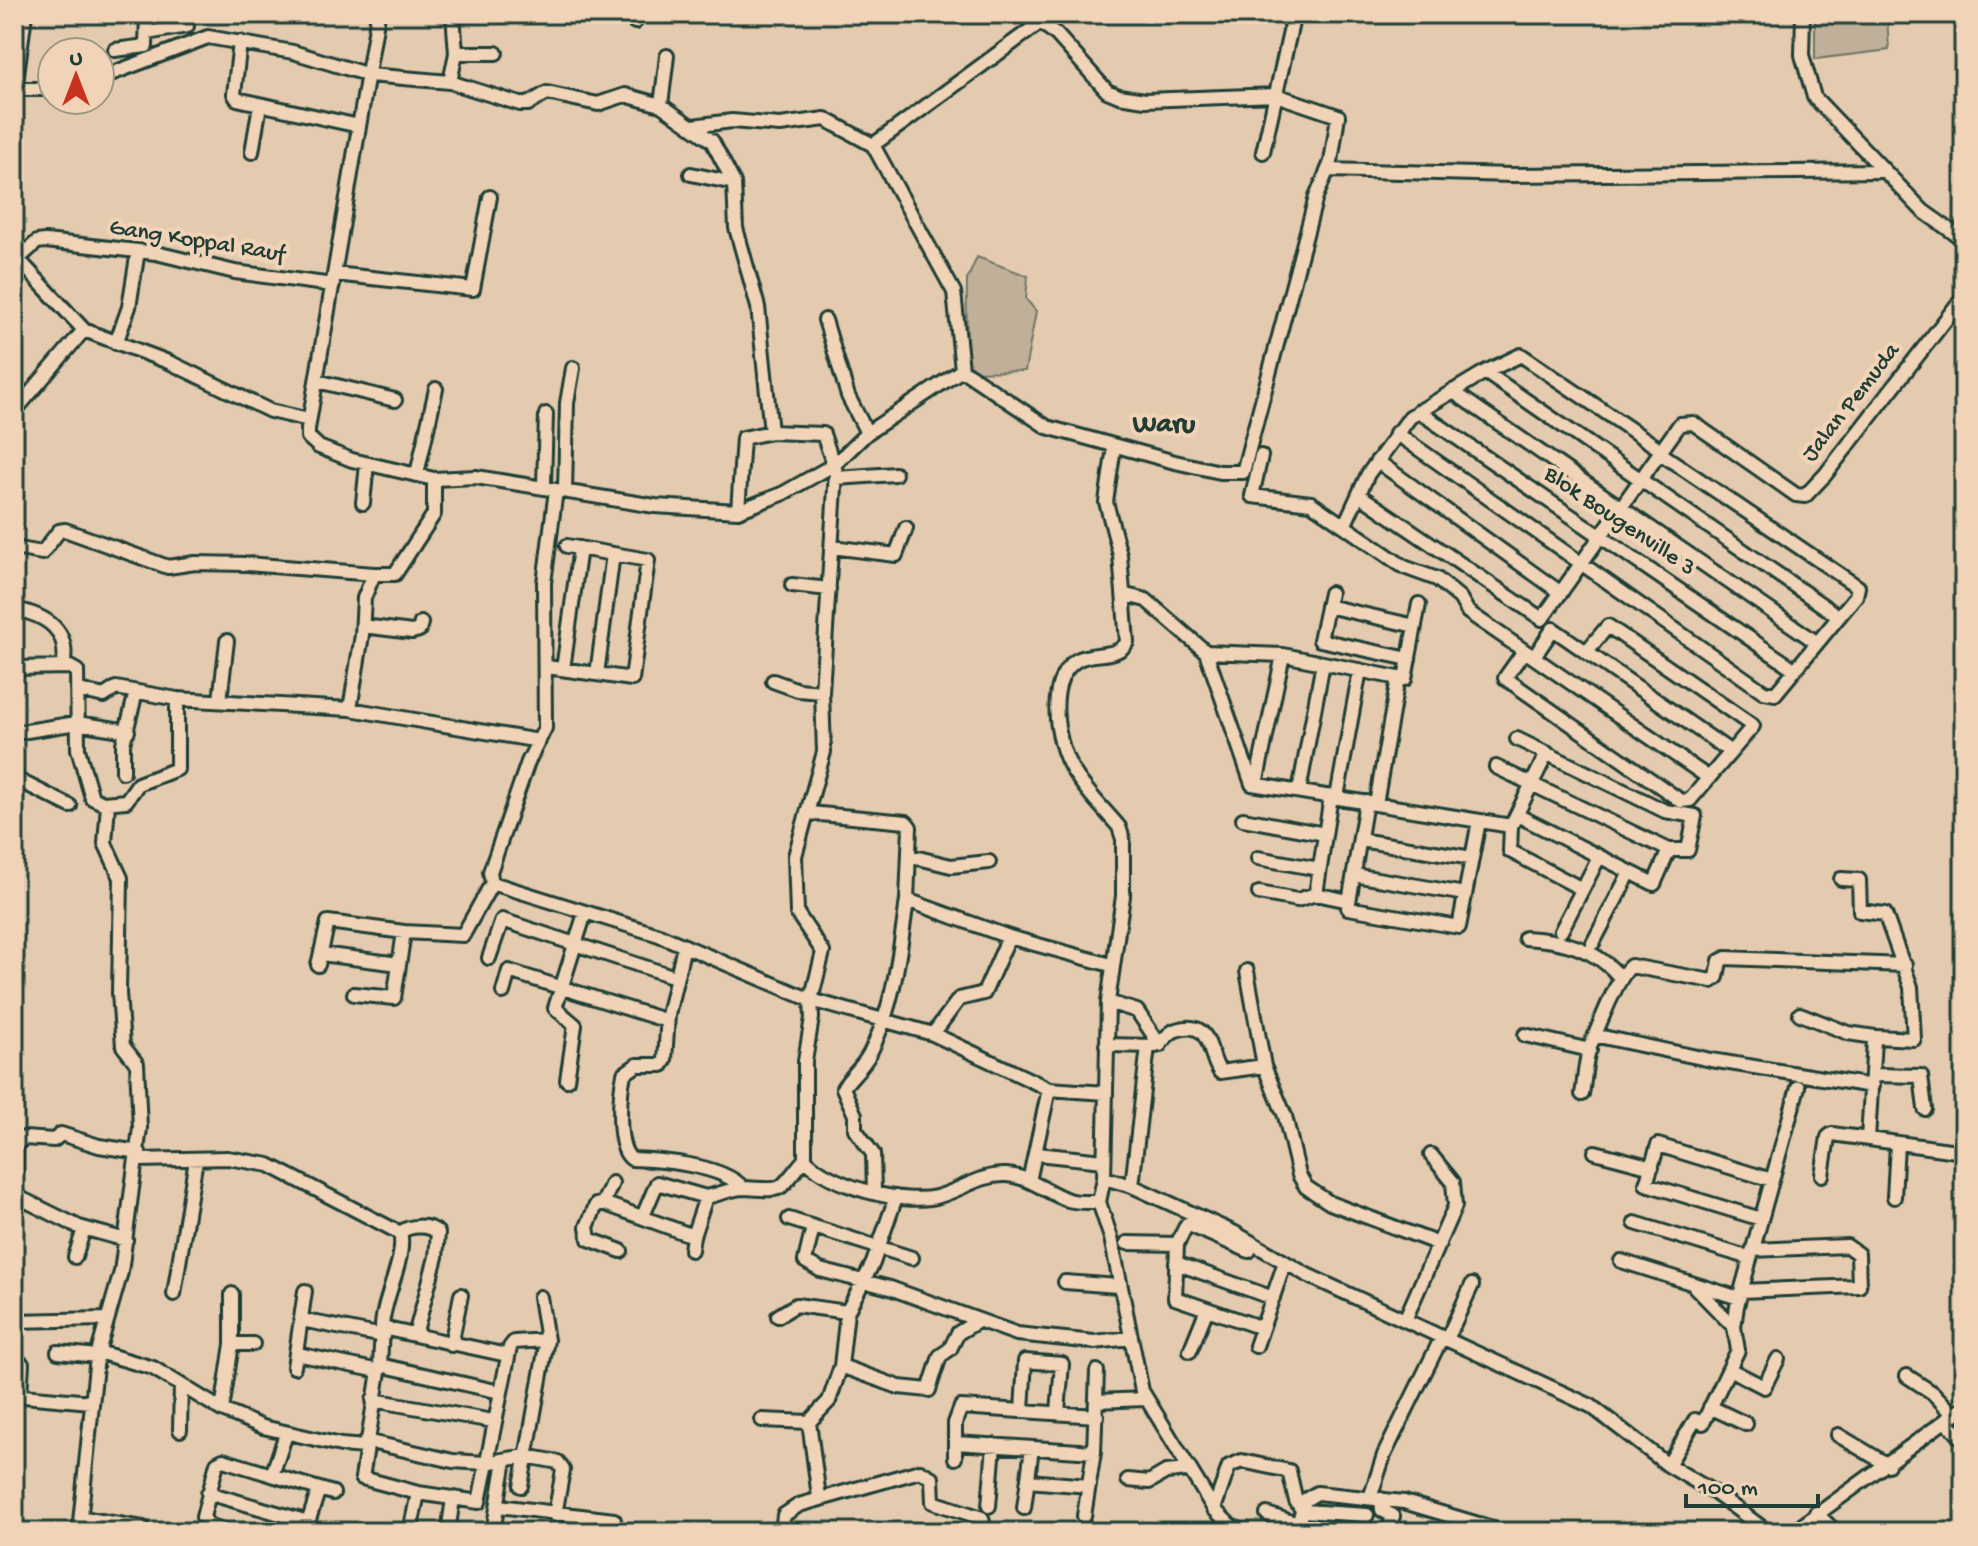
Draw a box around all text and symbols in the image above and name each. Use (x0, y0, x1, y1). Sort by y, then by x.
north arrow (36, 36, 116, 116)
text: U (70, 47, 83, 73)
street label: Gang Koppal Rauf (107, 214, 288, 270)
street label: Jalan Pemuda (1797, 337, 1908, 468)
district label: Waru (1132, 409, 1196, 442)
street label: Blok Bougenville 3 (1537, 460, 1700, 583)
scale bar (1686, 1458, 1818, 1508)
text: 100 m (1697, 1475, 1758, 1504)

